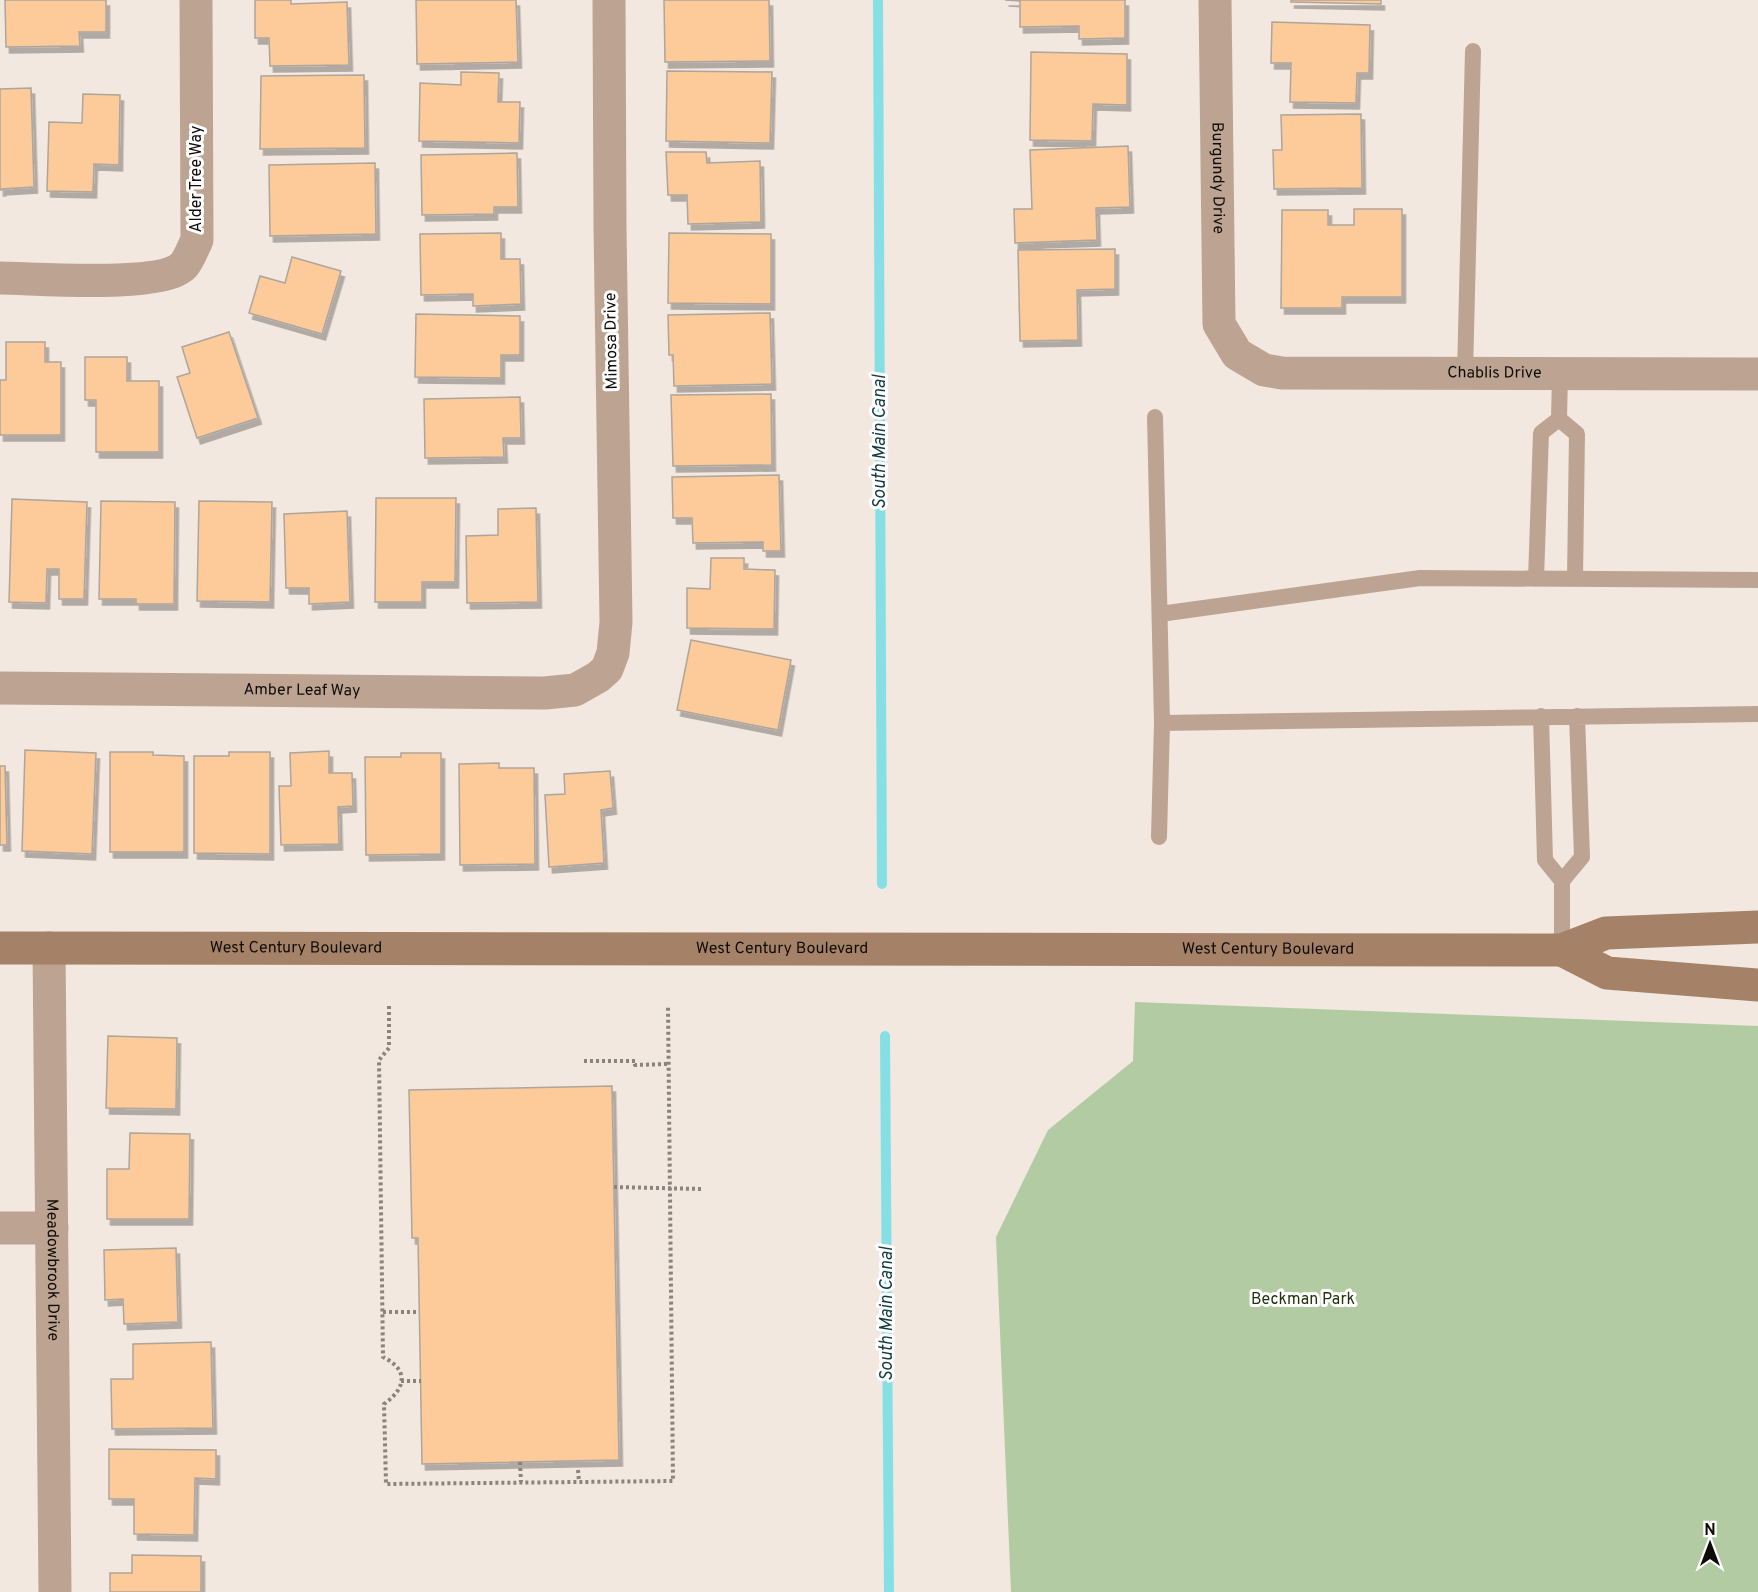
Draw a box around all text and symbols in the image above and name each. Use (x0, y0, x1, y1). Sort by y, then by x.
street label: Burgundy Drive (1207, 122, 1228, 234)
street label: Alder Tree Way (187, 126, 207, 232)
street label: Mimosa Drive (601, 292, 623, 390)
street label: Chablis Drive (1447, 363, 1542, 384)
water label: South Main Canal (869, 373, 892, 509)
street label: Amber Leaf Way (243, 680, 361, 701)
street label: West Century Boulevard (210, 938, 382, 958)
street label: West Century Boulevard (696, 939, 868, 959)
street label: West Century Boulevard (1182, 940, 1354, 960)
street label: Meadowbrook Drive (41, 1199, 63, 1341)
water label: South Main Canal (876, 1245, 899, 1381)
park label: Beckman Park (1251, 1290, 1355, 1310)
north arrow (1680, 1514, 1740, 1574)
text: N (1704, 1521, 1716, 1541)

